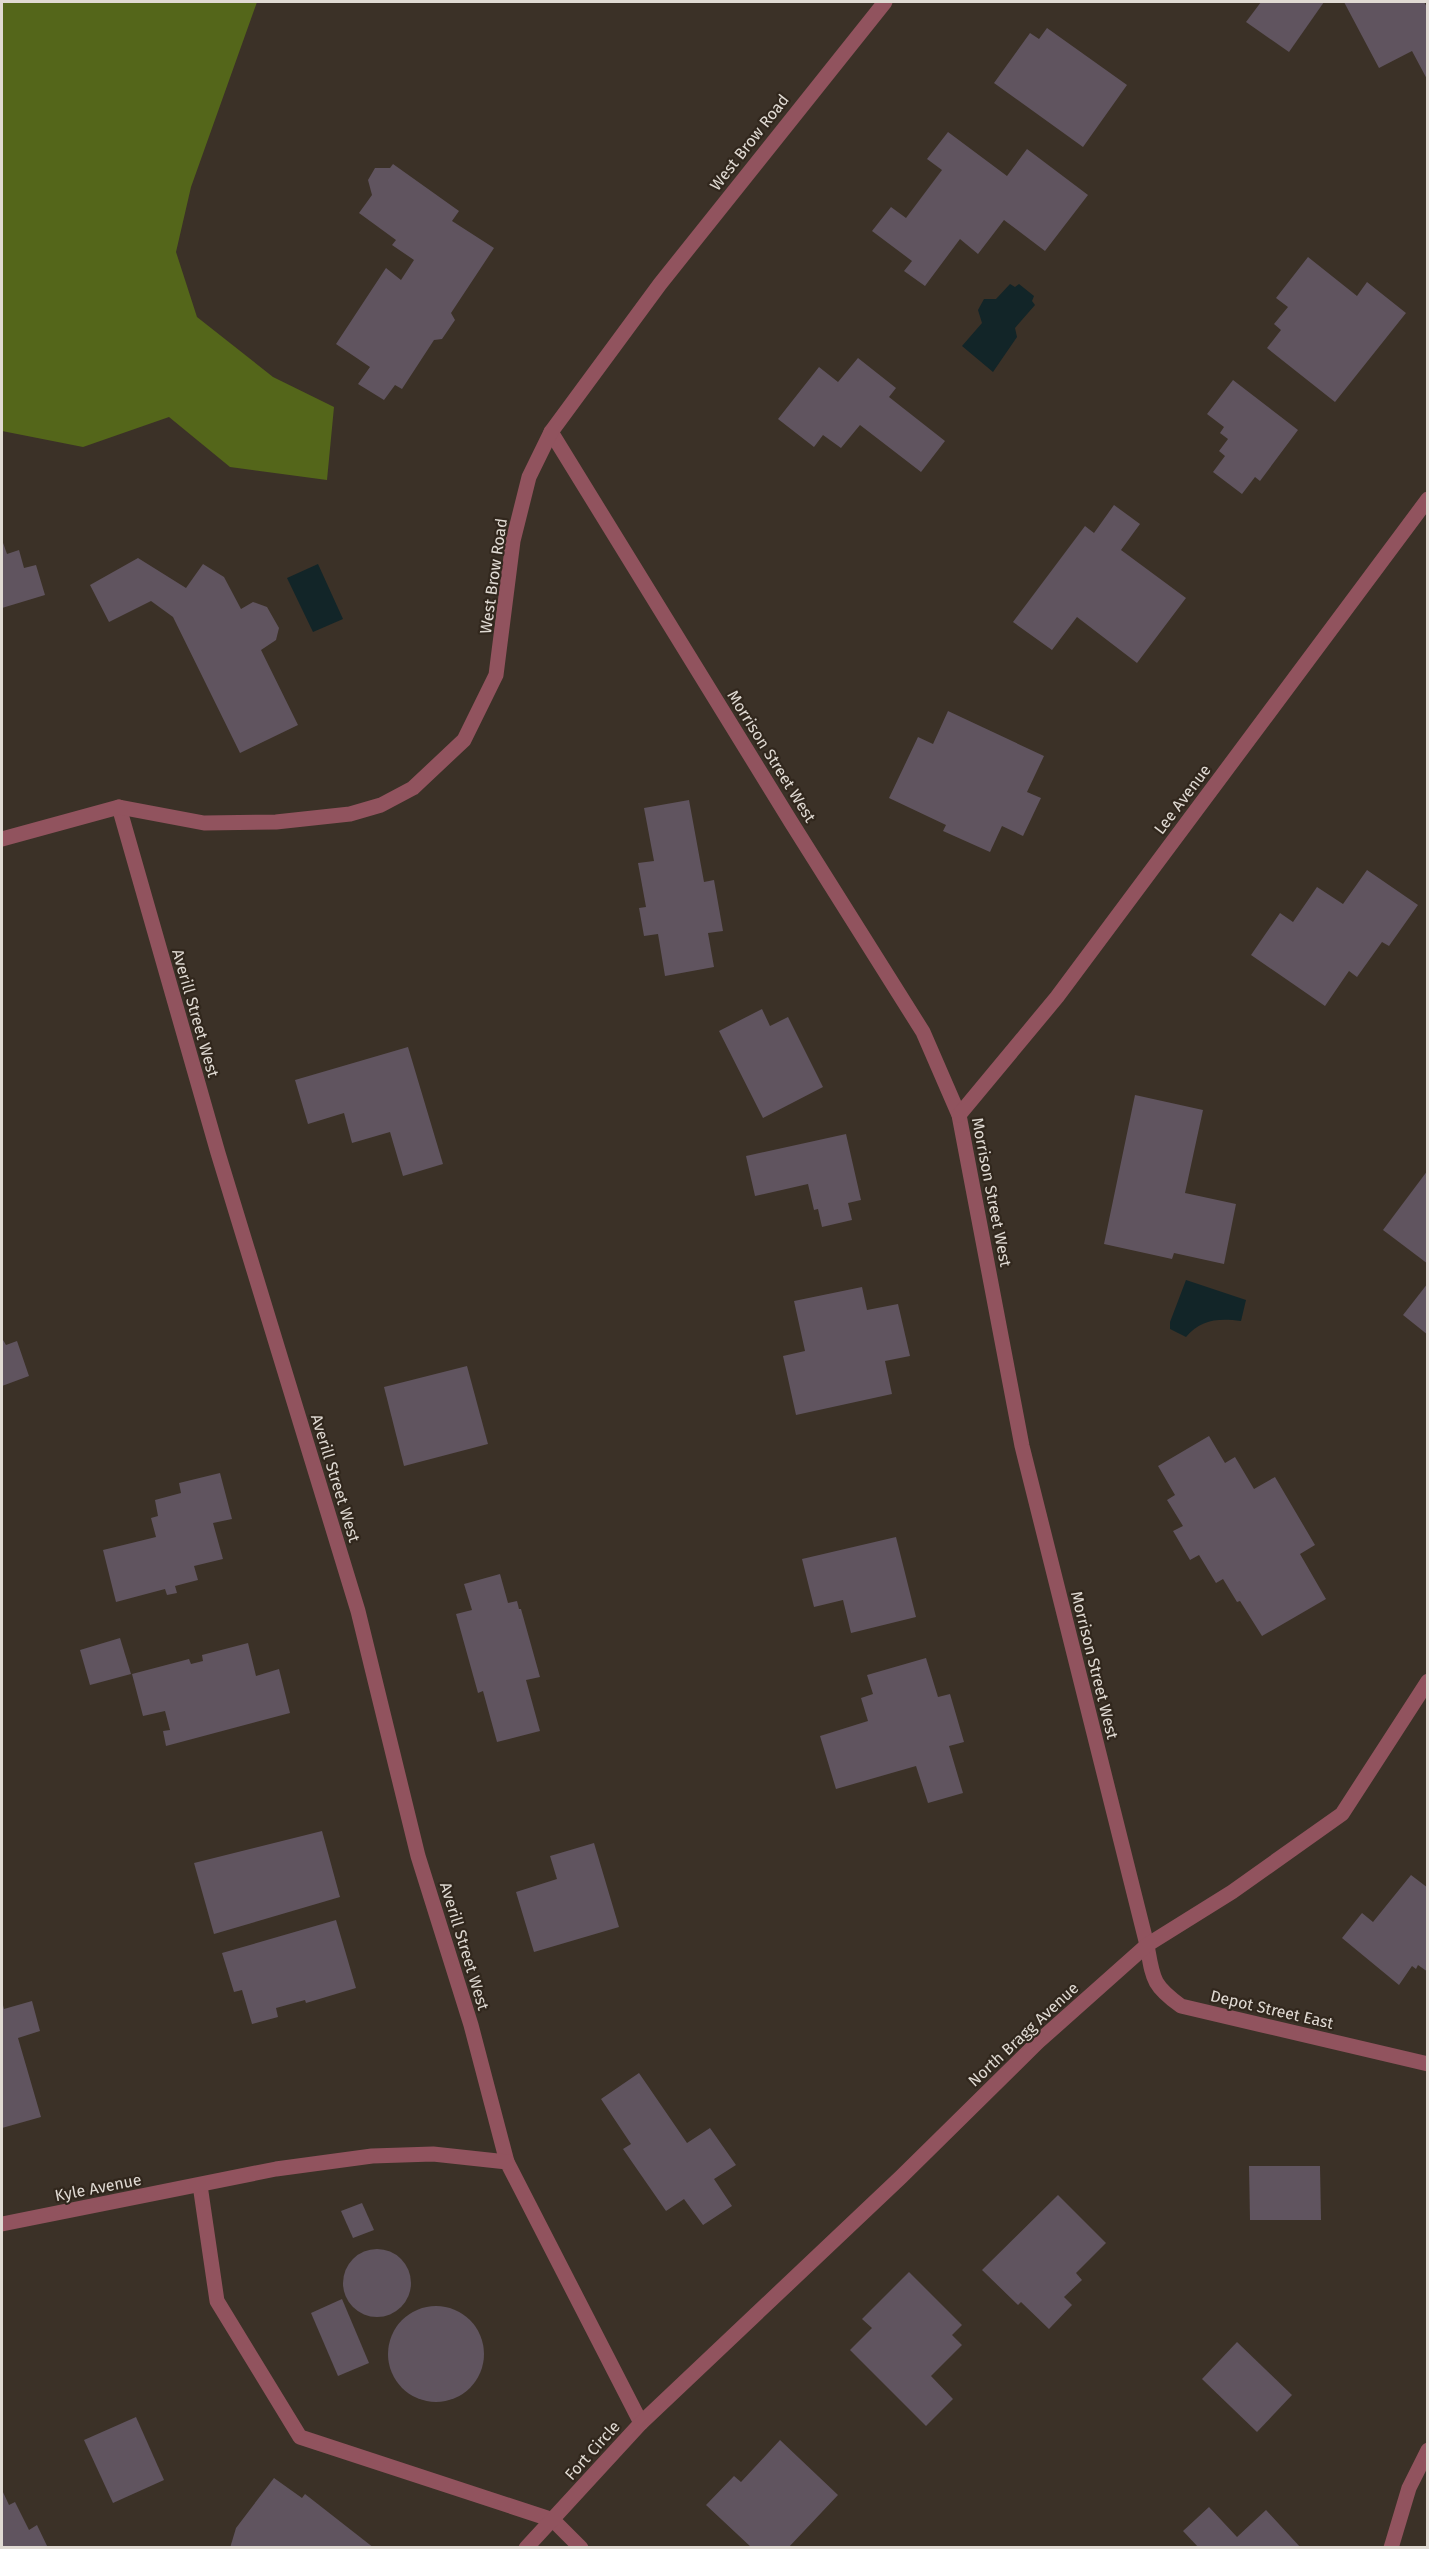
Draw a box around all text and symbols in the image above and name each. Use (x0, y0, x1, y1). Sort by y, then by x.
street label: West Brow Road (706, 91, 793, 194)
street label: West Brow Road (476, 517, 511, 635)
street label: Morrison Street West (723, 687, 820, 826)
street label: Lee Avenue (1150, 761, 1215, 838)
street label: Averill Street West (168, 947, 223, 1080)
street label: Morrison Street West (968, 1116, 1015, 1269)
street label: Averill Street West (307, 1412, 364, 1545)
street label: Morrison Street West (1067, 1589, 1122, 1741)
street label: Averill Street West (436, 1880, 493, 2013)
street label: North Bragg Avenue (964, 1978, 1082, 2090)
street label: Depot Street East (1209, 1986, 1335, 2033)
street label: Kyle Avenue (53, 2170, 143, 2205)
street label: Fort Circle (561, 2417, 624, 2484)

